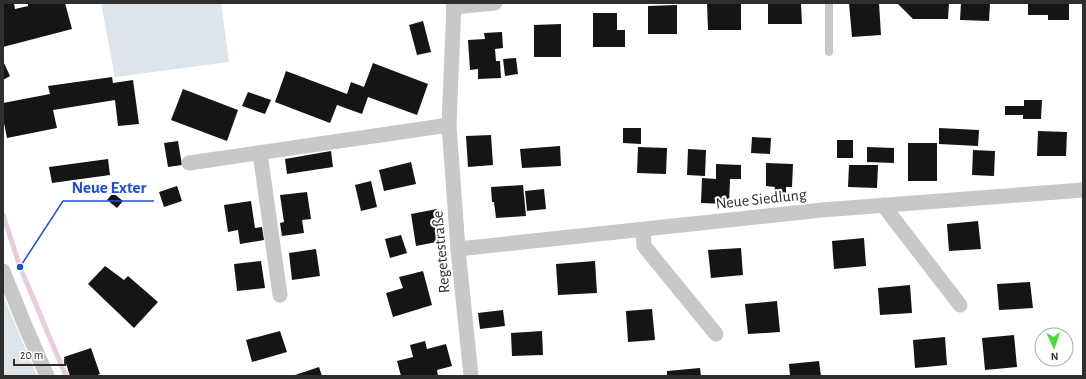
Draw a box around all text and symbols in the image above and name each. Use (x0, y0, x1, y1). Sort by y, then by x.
callout: Neue Exter (63, 172, 154, 201)
text: Neue Exter (71, 179, 147, 196)
street label: Neue Siedlung (715, 186, 807, 212)
street label: Regetestraße (429, 210, 453, 294)
north arrow (1034, 327, 1074, 367)
scale bar (14, 341, 65, 367)
text: 20 m (20, 349, 43, 361)
text: N (1050, 351, 1059, 362)

